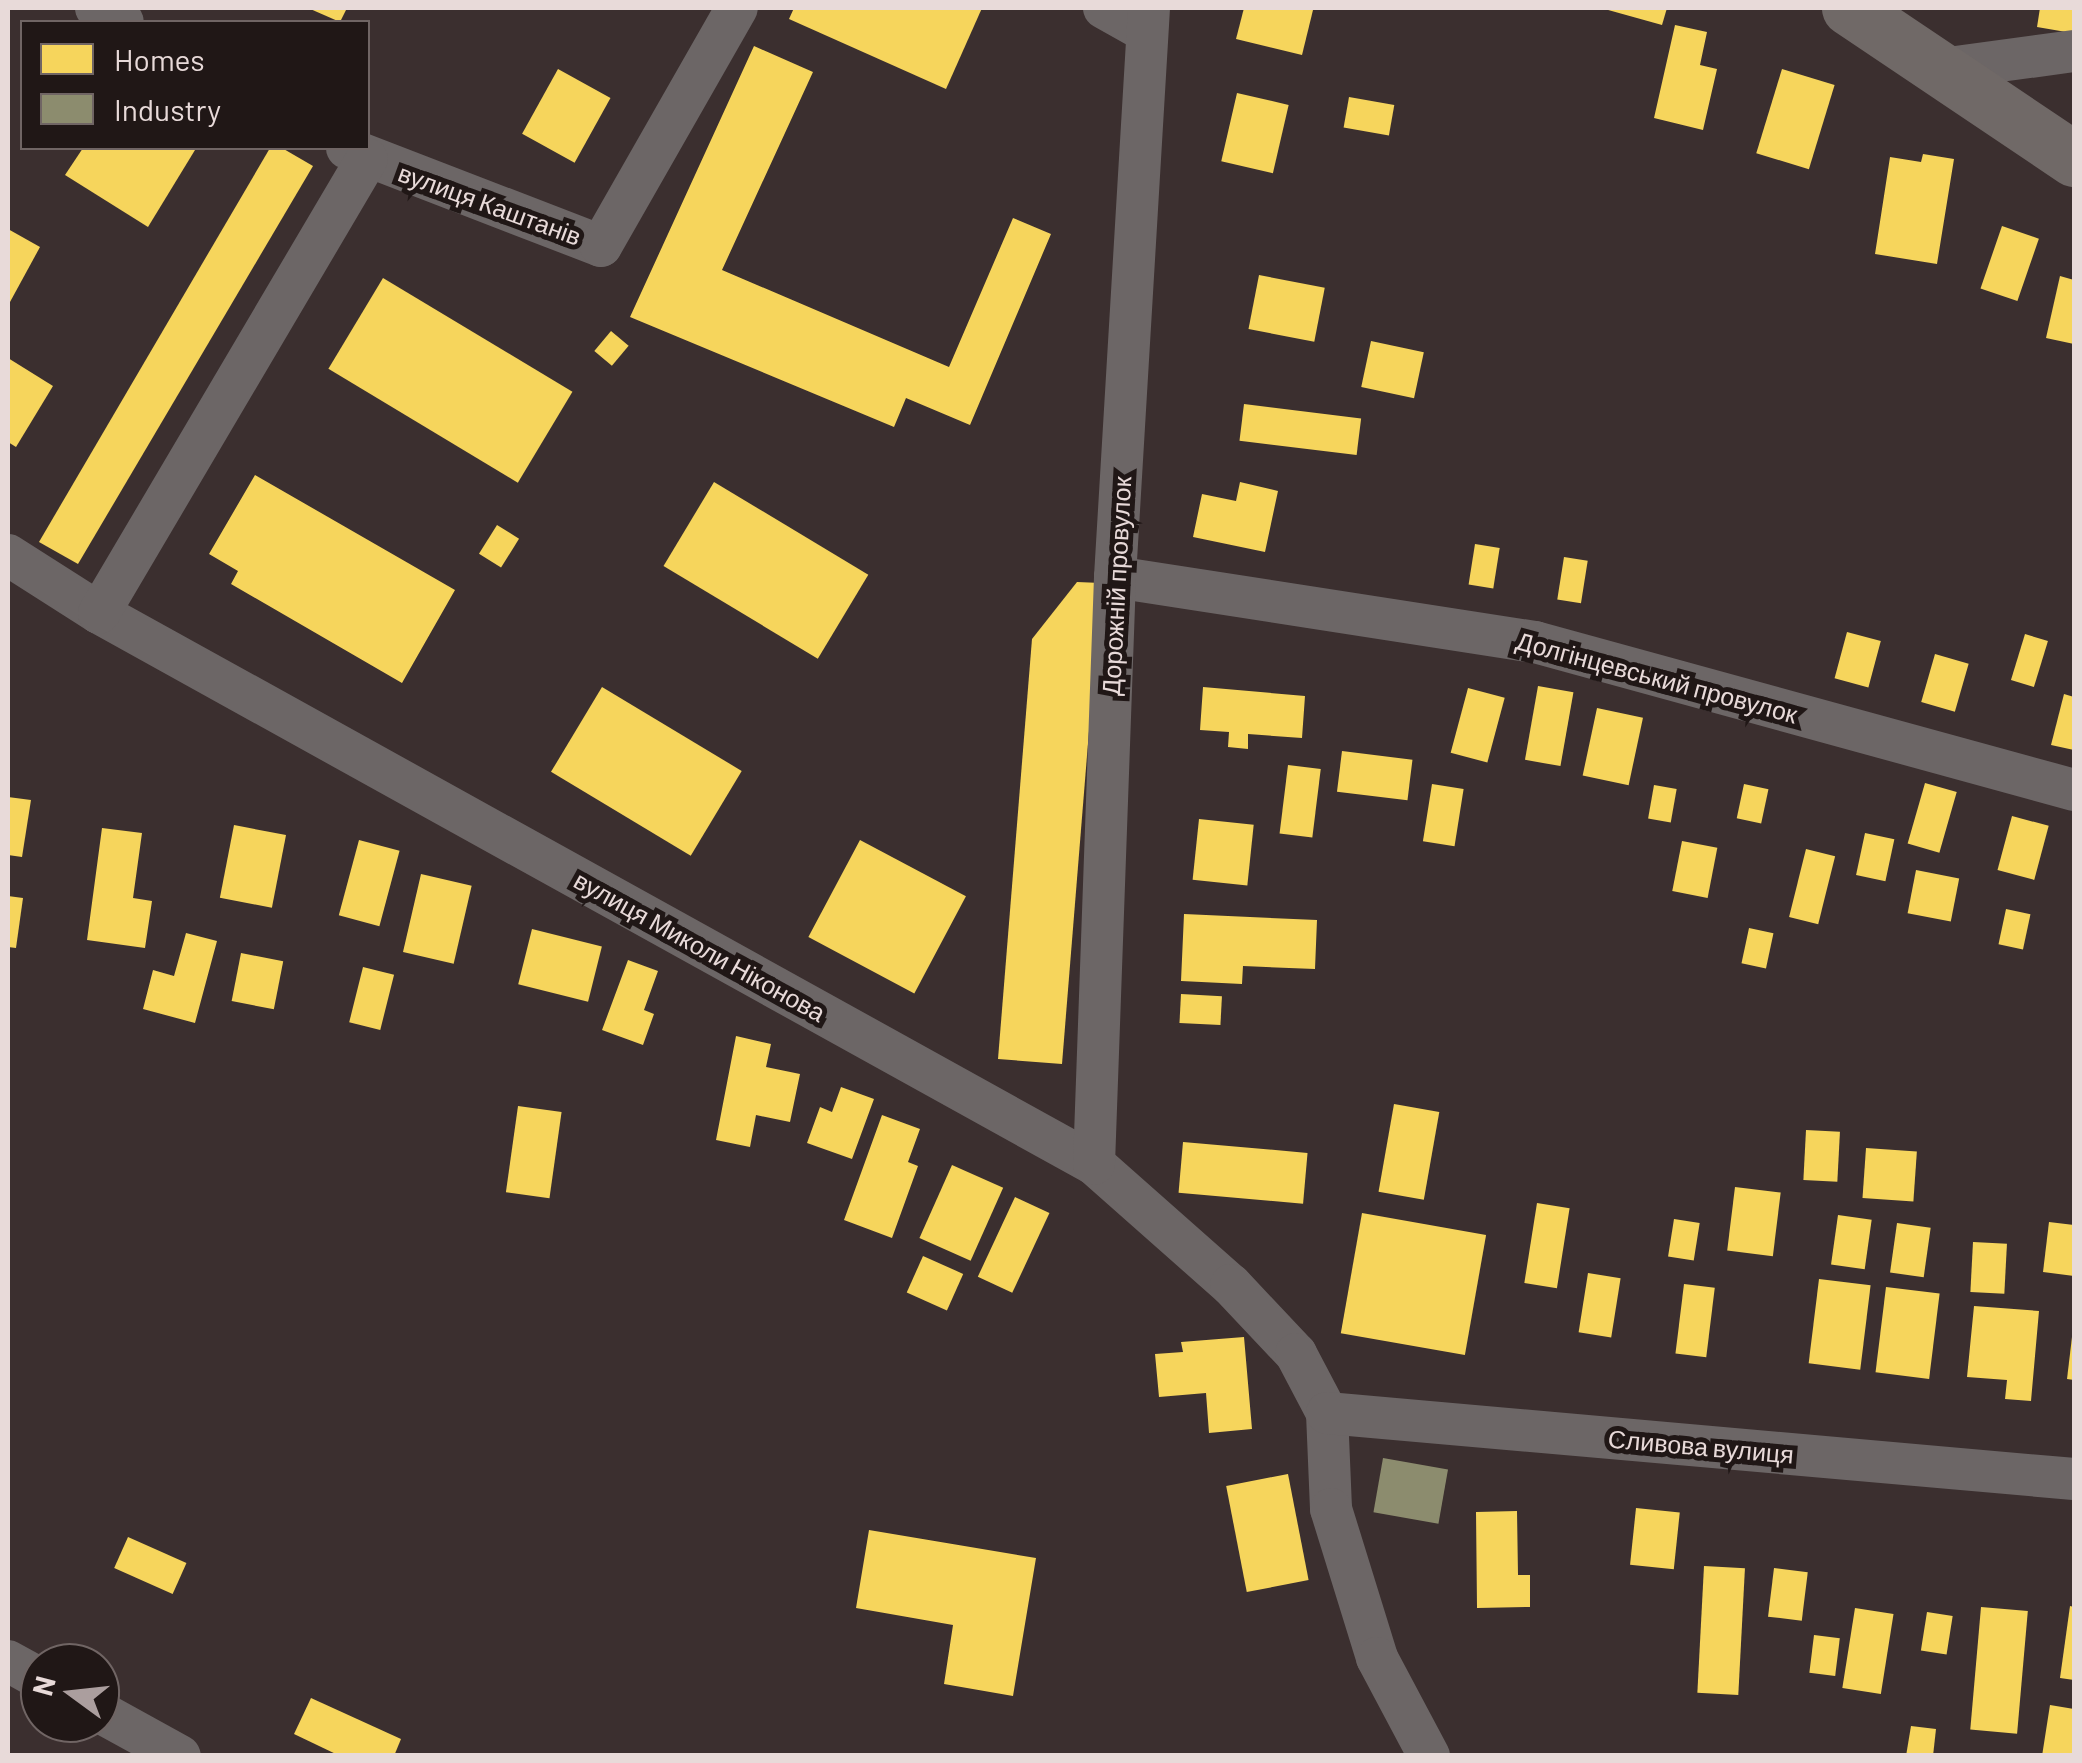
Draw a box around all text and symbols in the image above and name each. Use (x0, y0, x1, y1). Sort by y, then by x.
legend (20, 20, 370, 150)
text: Homes (114, 41, 205, 77)
text: Industry (114, 91, 221, 127)
street label: вулиця Каштанів (395, 157, 585, 251)
street label: Дорожній провулок (1095, 476, 1137, 696)
street label: Долгінцевський провулок (1513, 625, 1801, 729)
street label: вулиця Миколи Ніконова (569, 864, 831, 1028)
street label: Сливова вулиця (1607, 1423, 1795, 1469)
north arrow (20, 1643, 120, 1743)
text: N (24, 1672, 62, 1699)

